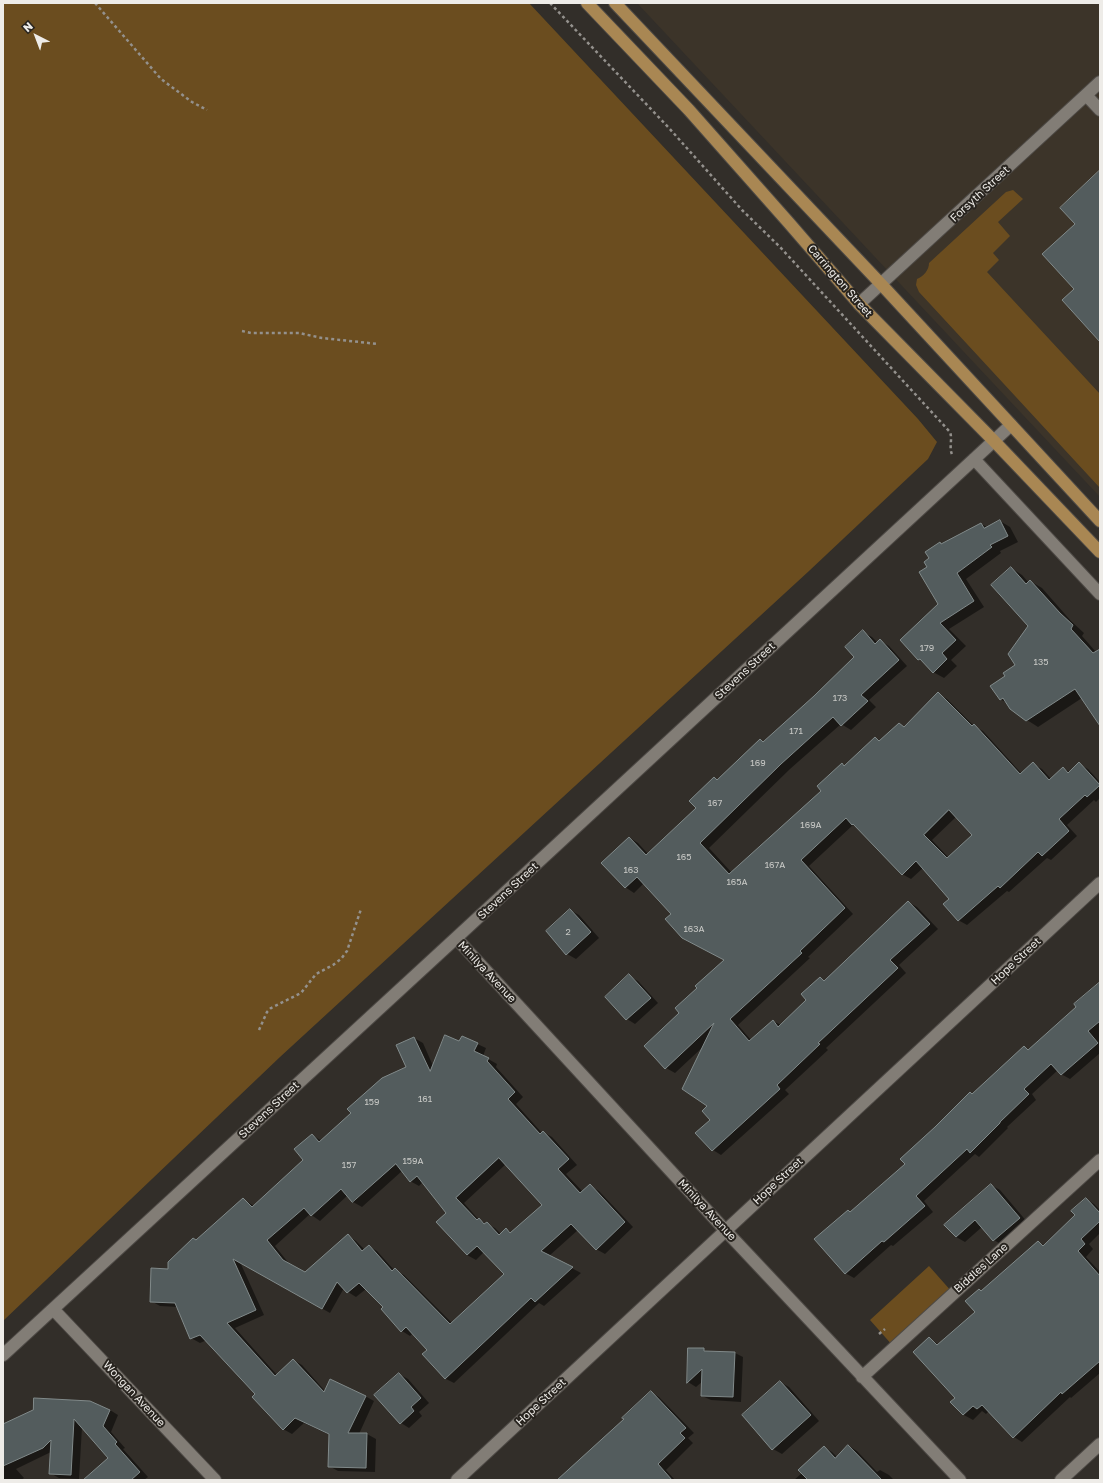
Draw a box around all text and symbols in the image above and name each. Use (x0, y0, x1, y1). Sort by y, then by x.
north arrow (16, 16, 56, 56)
text: N (20, 19, 35, 34)
street label: Forsyth Street (948, 163, 1012, 225)
street label: Carrington Street (805, 242, 875, 320)
street label: Stevens Street (712, 640, 778, 702)
house number: 179 (920, 643, 934, 653)
house number: 135 (1034, 657, 1048, 667)
house number: 173 (833, 693, 847, 703)
house number: 171 (789, 726, 803, 736)
house number: 169 (750, 758, 766, 768)
house number: 167 (708, 798, 722, 808)
house number: 169A (800, 820, 822, 830)
house number: 165 (676, 852, 692, 862)
street label: Stevens Street (475, 860, 541, 922)
house number: 167A (765, 860, 785, 870)
house number: 163 (623, 865, 639, 875)
house number: 165A (726, 877, 748, 887)
house number: 163A (683, 924, 705, 934)
house number: 2 (565, 927, 571, 937)
street label: Hope Street (988, 935, 1044, 987)
street label: Minilya Avenue (455, 939, 519, 1005)
street label: Stevens Street (236, 1079, 302, 1141)
house number: 161 (418, 1094, 432, 1104)
house number: 159 (364, 1097, 380, 1107)
street label: Hope Street (750, 1155, 806, 1207)
house number: 159A (402, 1156, 424, 1166)
house number: 157 (342, 1160, 356, 1170)
street label: Minilya Avenue (675, 1177, 739, 1243)
street label: Biddles Lane (951, 1240, 1011, 1296)
street label: Wongan Avenue (100, 1358, 168, 1430)
street label: Hope Street (513, 1376, 569, 1428)

